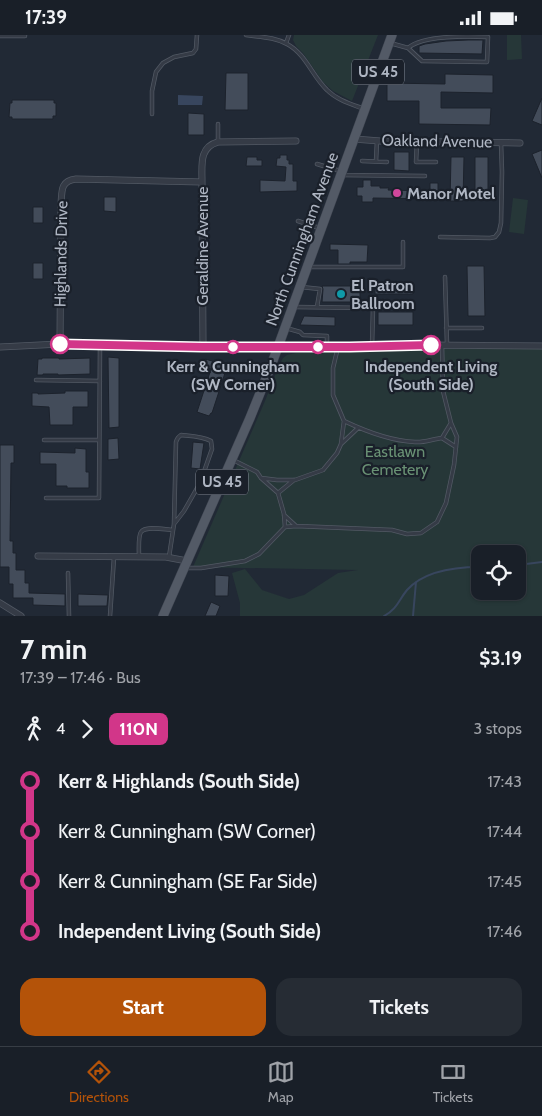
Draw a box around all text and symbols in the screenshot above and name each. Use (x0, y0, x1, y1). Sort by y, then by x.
text: 17:39 (25, 6, 67, 29)
road number: US 45 (352, 59, 404, 85)
street label: Oakland Avenue (382, 131, 492, 151)
street label: North Cunningham Avenue (262, 150, 342, 328)
place label: Manor Motel (407, 184, 495, 203)
street label: Geraldine Avenue (193, 187, 212, 305)
marker: Manor Motel (391, 187, 403, 199)
street label: Highlands Drive (51, 201, 71, 307)
place label: El Patron Ballroom (351, 276, 415, 313)
marker: El Patron Ballroom (335, 288, 347, 300)
unlabelled marker (50, 334, 70, 354)
marker: Independent Living (South Side) (421, 335, 441, 355)
marker: Kerr & Cunningham (SW Corner) (226, 340, 240, 354)
unlabelled marker (311, 340, 325, 354)
place label: Kerr & Cunningham (SW Corner) (167, 357, 300, 394)
place label: Independent Living (South Side) (365, 357, 497, 394)
park label: Eastlawn Cemetery (362, 442, 428, 479)
road number: US 45 (196, 469, 248, 495)
map controls (471, 545, 526, 600)
button: locate (471, 545, 526, 600)
text: 7 min (20, 632, 87, 666)
text: $3.19 (479, 647, 522, 670)
text: 17:39 – 17:46 · Bus (20, 668, 141, 687)
icon: walk (20, 715, 48, 743)
icon: forward (73, 715, 101, 743)
text: 110N (119, 718, 158, 740)
text: 4 (56, 719, 65, 738)
text: 3 stops (473, 719, 522, 738)
text: Kerr & Highlands (South Side) (58, 770, 300, 793)
text: 17:43 (488, 772, 522, 791)
text: Kerr & Cunningham (SW Corner) (58, 820, 316, 843)
text: 17:44 (487, 822, 522, 841)
text: Kerr & Cunningham (SE Far Side) (58, 870, 318, 893)
text: 17:45 (488, 872, 522, 891)
text: Independent Living (South Side) (58, 920, 321, 943)
text: 17:46 (487, 922, 522, 941)
button: Start (20, 978, 266, 1036)
button: Tickets (276, 978, 522, 1036)
tab: Directions (69, 1058, 129, 1106)
tab: Map (267, 1058, 295, 1106)
tab: Tickets (433, 1058, 473, 1106)

